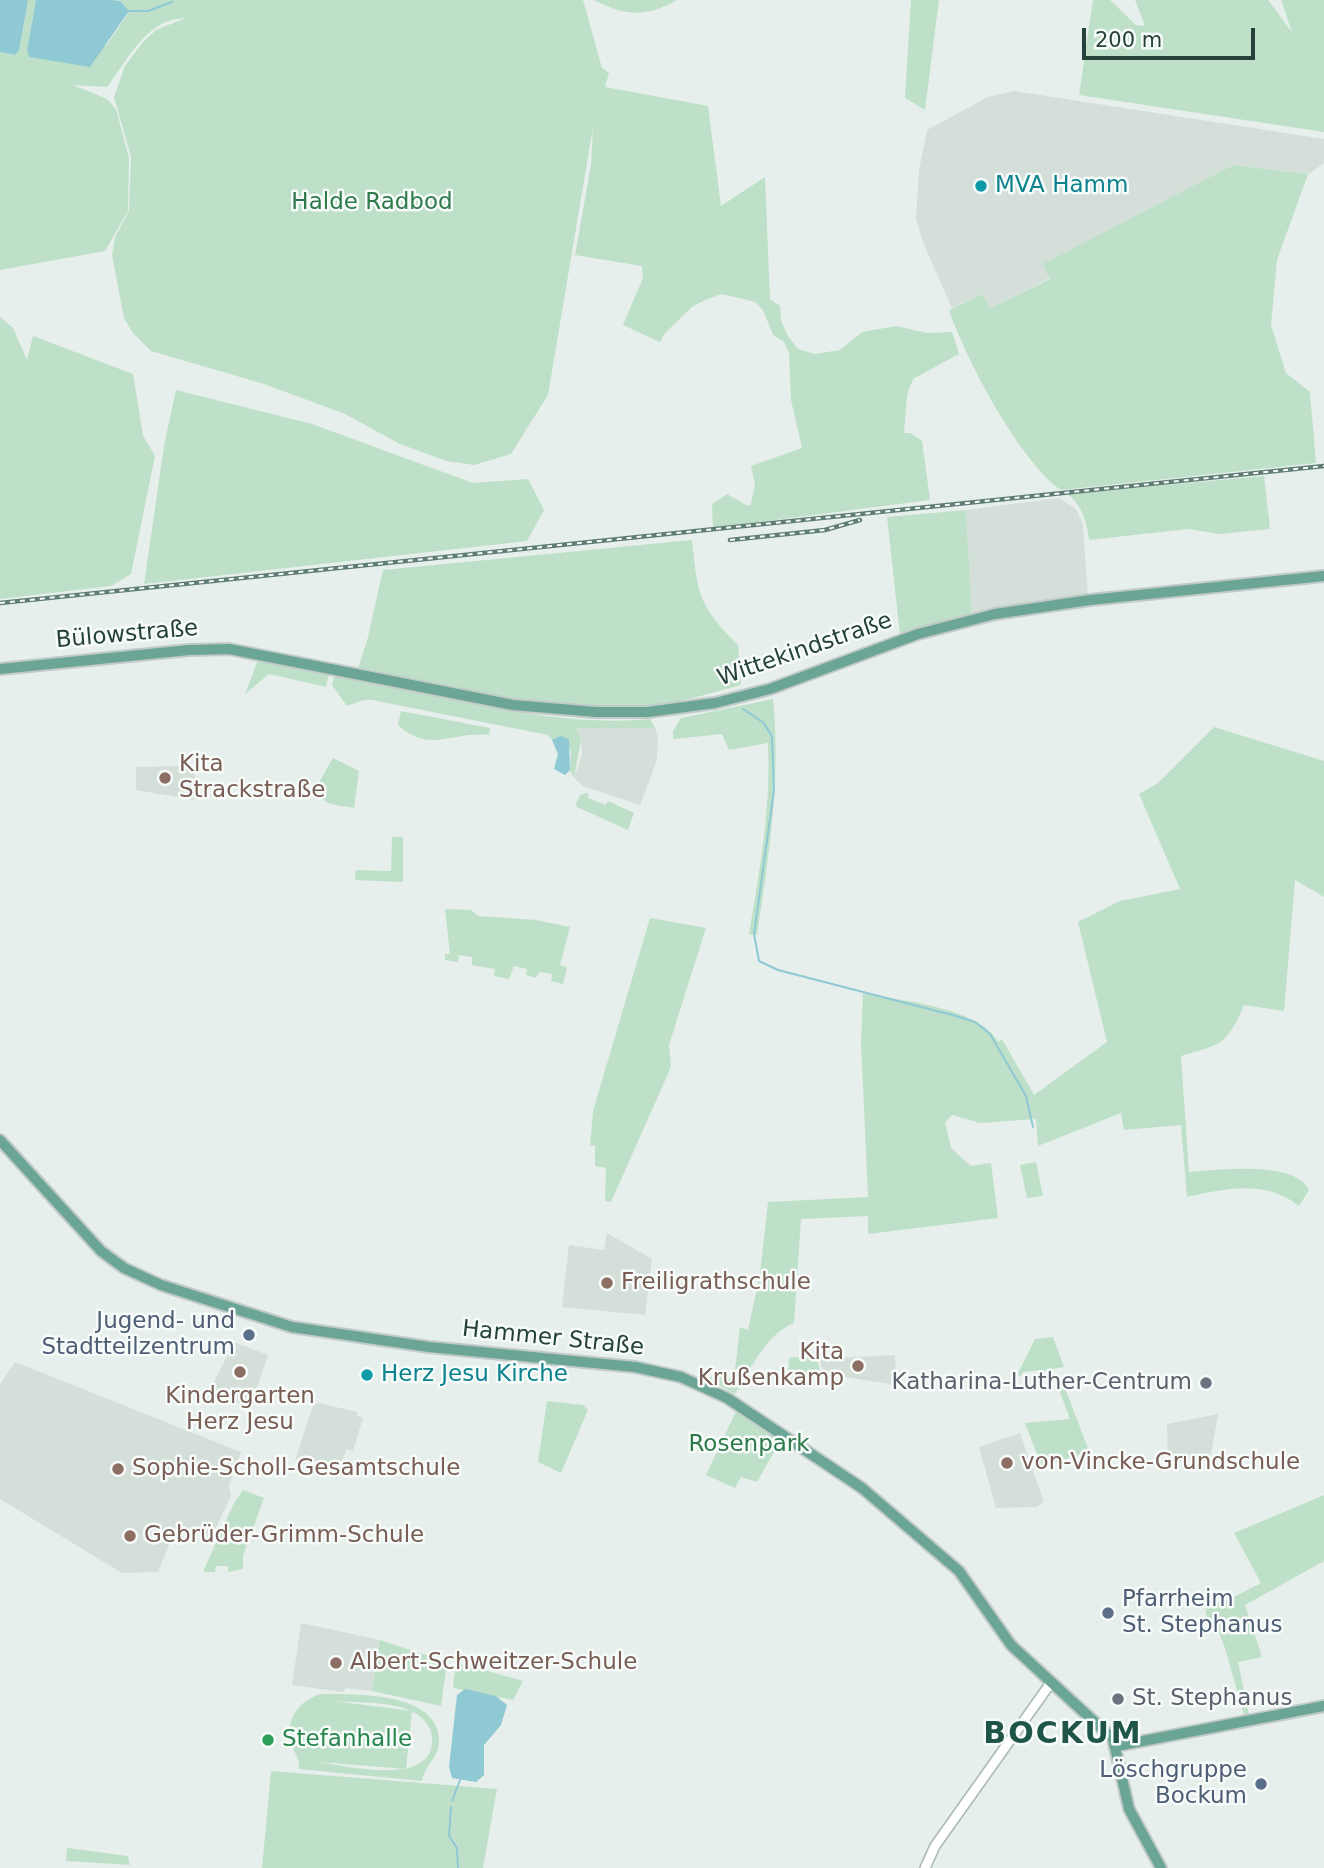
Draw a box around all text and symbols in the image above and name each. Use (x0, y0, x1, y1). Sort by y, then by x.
scale bar (1086, 14, 1259, 58)
text: 200 m (1095, 28, 1162, 52)
place label: MVA Hamm (995, 172, 1128, 200)
marker: MVA Hamm (973, 178, 989, 194)
park label: Halde Radbod (291, 189, 453, 217)
street label: Wittekindstraße (714, 607, 896, 693)
street label: Bülowstraße (55, 615, 199, 655)
place label: Kita Strackstraße (179, 751, 325, 805)
marker: Kita Strackstraße (157, 770, 173, 786)
place label: Freiligrathschule (621, 1269, 811, 1297)
marker: Freiligrathschule (599, 1275, 615, 1291)
place label: Jugend- und Stadtteilzentrum (41, 1308, 235, 1362)
street label: Hammer Straße (461, 1316, 645, 1362)
marker: Jugend- und Stadtteilzentrum (241, 1327, 257, 1343)
place label: Kita Krußenkamp (698, 1339, 844, 1393)
marker: Kita Krußenkamp (850, 1358, 866, 1374)
place label: Herz Jesu Kirche (381, 1361, 568, 1389)
marker: Kindergarten Herz Jesu (232, 1364, 248, 1380)
marker: Herz Jesu Kirche (359, 1367, 375, 1383)
place label: Katharina-Luther-Centrum (891, 1369, 1192, 1397)
marker: Katharina-Luther-Centrum (1198, 1375, 1214, 1391)
place label: Kindergarten Herz Jesu (165, 1383, 315, 1437)
park label: Rosenpark (688, 1431, 810, 1459)
place label: von-Vincke-Grundschule (1021, 1449, 1300, 1477)
place label: Sophie-Scholl-Gesamtschule (132, 1455, 460, 1483)
marker: von-Vincke-Grundschule (999, 1455, 1015, 1471)
marker: Sophie-Scholl-Gesamtschule (110, 1461, 126, 1477)
place label: Gebrüder-Grimm-Schule (144, 1522, 424, 1550)
marker: Gebrüder-Grimm-Schule (122, 1528, 138, 1544)
place label: Pfarrheim St. Stephanus (1122, 1586, 1282, 1640)
marker: Pfarrheim St. Stephanus (1100, 1605, 1116, 1621)
place label: Albert-Schweitzer-Schule (350, 1649, 637, 1677)
marker: Albert-Schweitzer-Schule (328, 1655, 344, 1671)
place label: St. Stephanus (1132, 1685, 1292, 1713)
marker: St. Stephanus (1110, 1691, 1126, 1707)
district label: BOCKUM (984, 1717, 1142, 1753)
place label: Stefanhalle (282, 1726, 412, 1754)
marker: Stefanhalle (260, 1732, 276, 1748)
place label: Löschgruppe Bockum (1099, 1757, 1247, 1811)
marker: Löschgruppe Bockum (1253, 1776, 1269, 1792)

